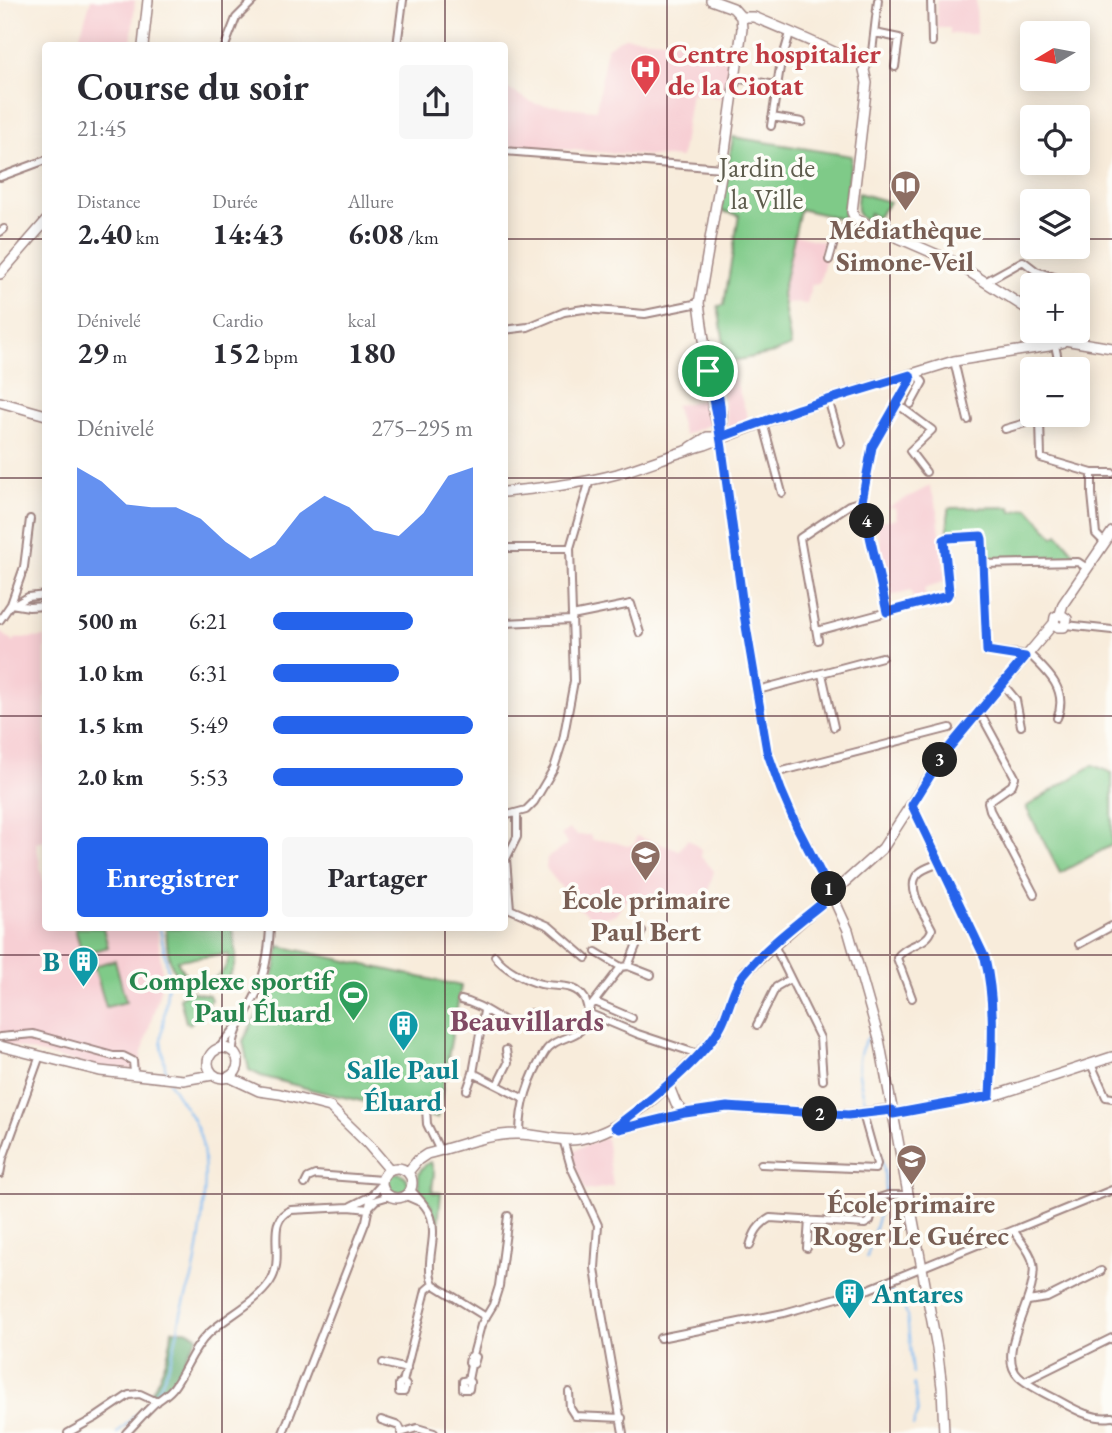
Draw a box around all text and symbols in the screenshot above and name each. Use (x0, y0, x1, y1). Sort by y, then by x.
north arrow (1020, 21, 1090, 91)
map controls (1020, 21, 1090, 427)
place label: Centre hospitalier de la Ciotat (668, 35, 881, 103)
hospital icon: Centre hospitalier de la Ciotat (628, 52, 662, 96)
text: Course du soir (77, 62, 309, 111)
button: share (399, 65, 473, 139)
button: locate (1020, 105, 1090, 175)
text: 21:45 (77, 113, 127, 143)
park label: Jardin de la Ville (717, 149, 815, 217)
library icon: Médiathèque Simone-Veil (888, 168, 922, 212)
text: Distance (77, 189, 140, 214)
text: Durée (212, 189, 258, 214)
text: Allure (348, 189, 394, 214)
button: layers (1020, 189, 1090, 259)
place label: Médiathèque Simone-Veil (829, 211, 981, 279)
text: 2.40 (77, 214, 132, 253)
text: 14:43 (212, 214, 284, 253)
text: 6:08 (348, 214, 404, 253)
text: km (132, 225, 160, 250)
text: /km (404, 225, 439, 250)
button: + (1020, 273, 1090, 343)
text: Dénivelé (77, 308, 141, 333)
text: Cardio (212, 308, 263, 333)
text: kcal (348, 308, 376, 333)
text: 29 (77, 333, 109, 372)
text: 152 (212, 333, 260, 372)
text: 180 (348, 333, 395, 372)
pin (678, 341, 738, 401)
text: m (109, 344, 127, 369)
text: bpm (260, 344, 298, 369)
icon: arrive (689, 352, 727, 390)
button: − (1020, 357, 1090, 427)
text: Dénivelé (77, 413, 154, 443)
text: 275–295 m (372, 413, 473, 443)
pin: 4 (850, 504, 884, 538)
text: 4 (861, 508, 872, 533)
text: 500 m (77, 606, 138, 636)
text: 6:21 (189, 606, 228, 636)
text: 1.0 km (77, 658, 144, 688)
text: 6:31 (189, 658, 228, 688)
text: 1.5 km (77, 710, 144, 740)
text: 5:49 (189, 710, 228, 740)
pin: 3 (922, 742, 958, 778)
text: 3 (934, 747, 945, 772)
text: 2.0 km (77, 762, 144, 792)
text: 5:53 (189, 762, 228, 792)
button: Enregistrer (77, 837, 268, 917)
button: Partager (282, 837, 473, 917)
school or university icon: École primaire Paul Bert (629, 838, 663, 882)
pin: 1 (812, 872, 846, 906)
text: 1 (823, 876, 834, 901)
place label: École primaire Paul Bert (562, 881, 730, 949)
place label: B (42, 943, 60, 979)
building icon: B (66, 944, 100, 988)
place label: Complexe sportif Paul Éluard (129, 962, 335, 1030)
sports icon: Complexe sportif Paul Éluard (337, 979, 371, 1023)
district label: Beauvillards (450, 1001, 604, 1040)
building icon: Salle Paul Éluard (386, 1008, 420, 1052)
place label: Salle Paul Éluard (347, 1051, 459, 1119)
pin: 2 (802, 1096, 838, 1132)
text: 2 (814, 1101, 825, 1126)
school or university icon: École primaire Roger Le Guérec (894, 1142, 928, 1186)
place label: École primaire Roger Le Guérec (813, 1185, 1009, 1253)
place label: Antares (871, 1275, 963, 1311)
building icon: Antares (832, 1276, 866, 1320)

